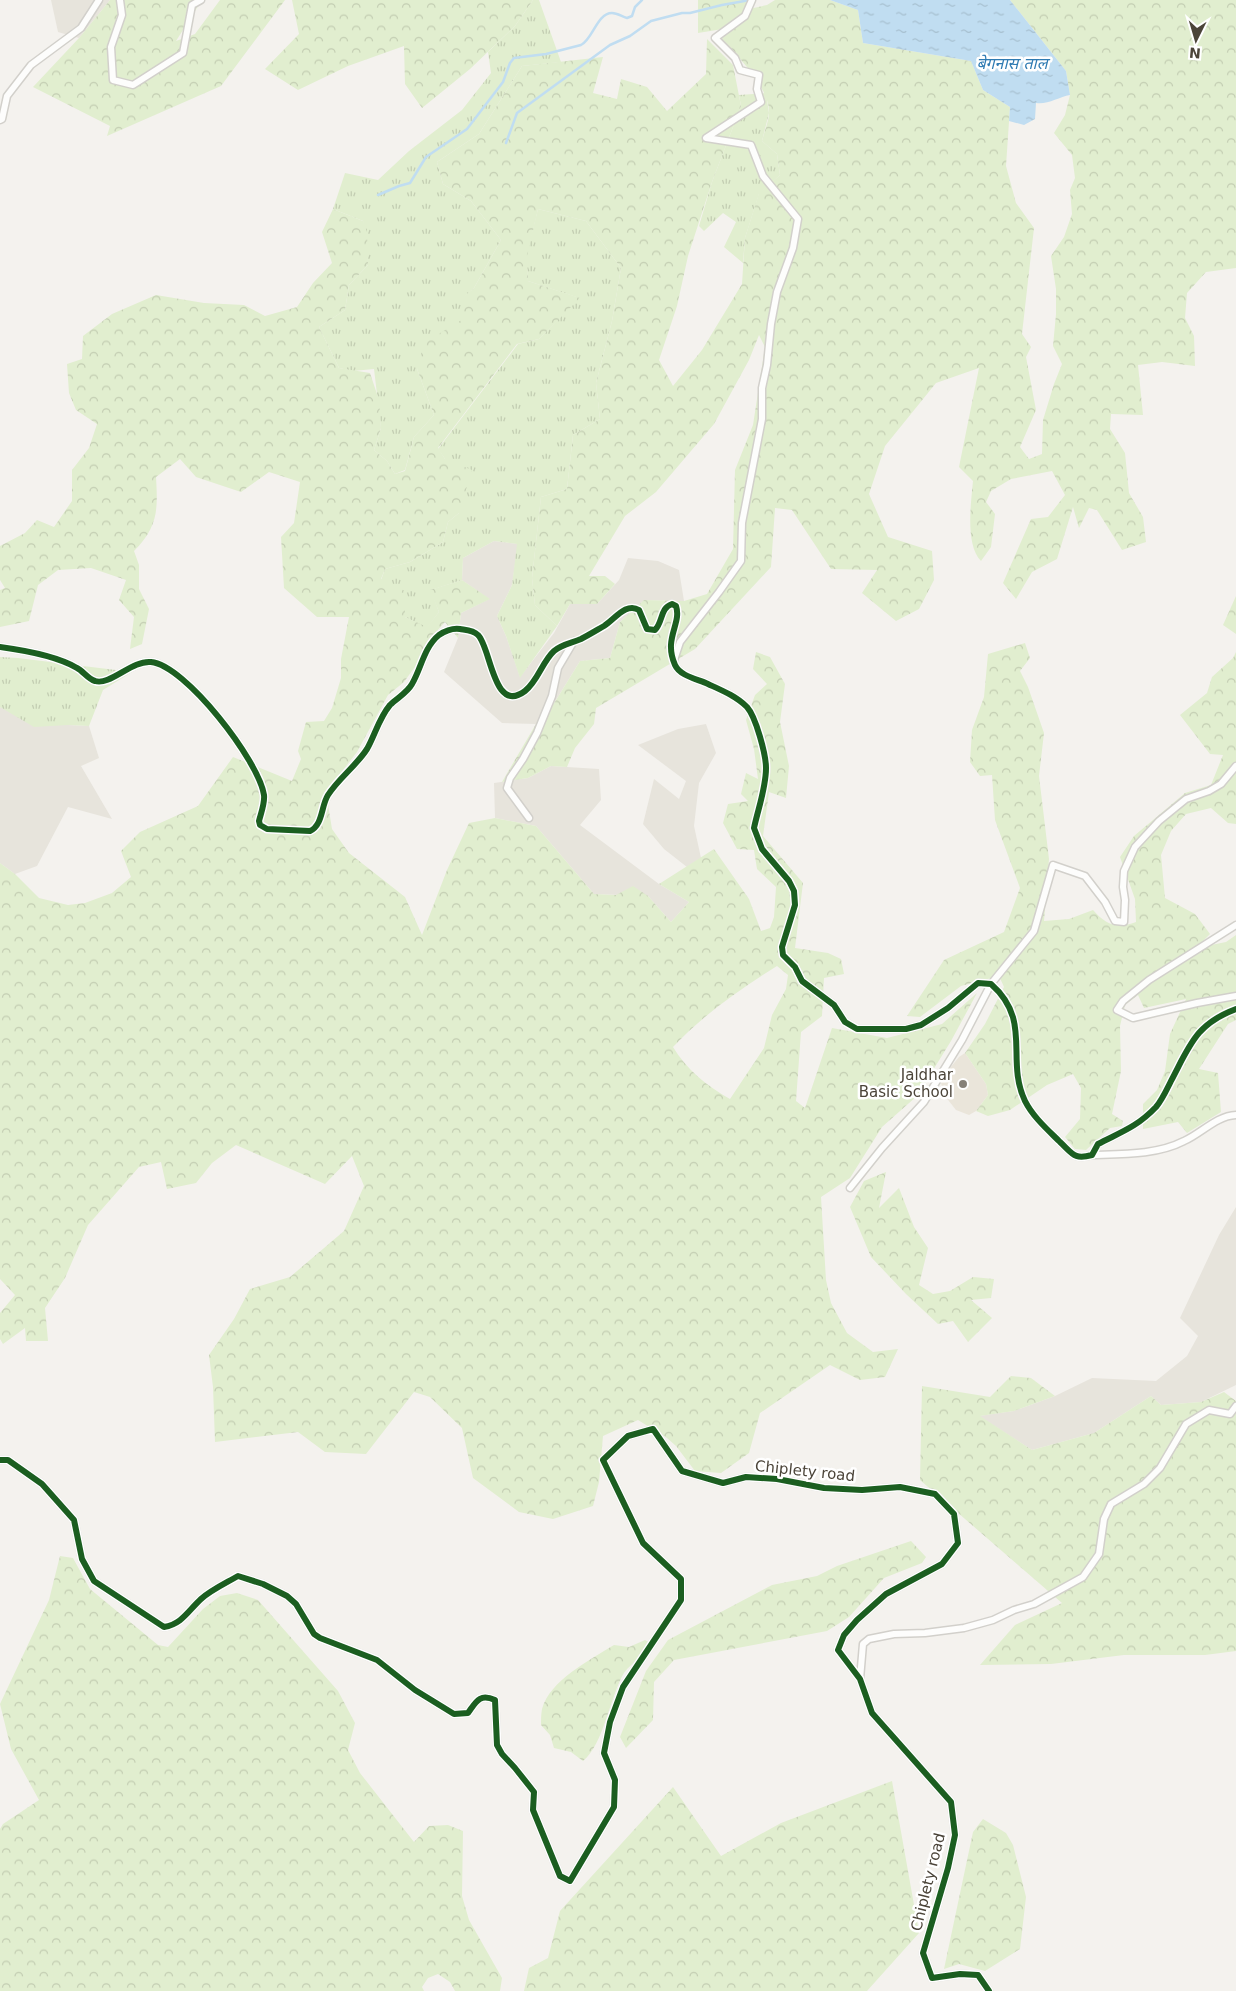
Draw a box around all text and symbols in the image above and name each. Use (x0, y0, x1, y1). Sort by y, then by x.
north arrow (1171, 15, 1221, 65)
text: N (1188, 44, 1201, 61)
water label: बेगनास ताल (976, 54, 1051, 73)
place label: Jaldhar Basic School (859, 1066, 954, 1101)
marker: Jaldhar Basic School (957, 1078, 969, 1090)
street label: Chiplety road (754, 1457, 856, 1485)
street label: Chiplety road (907, 1831, 949, 1933)

